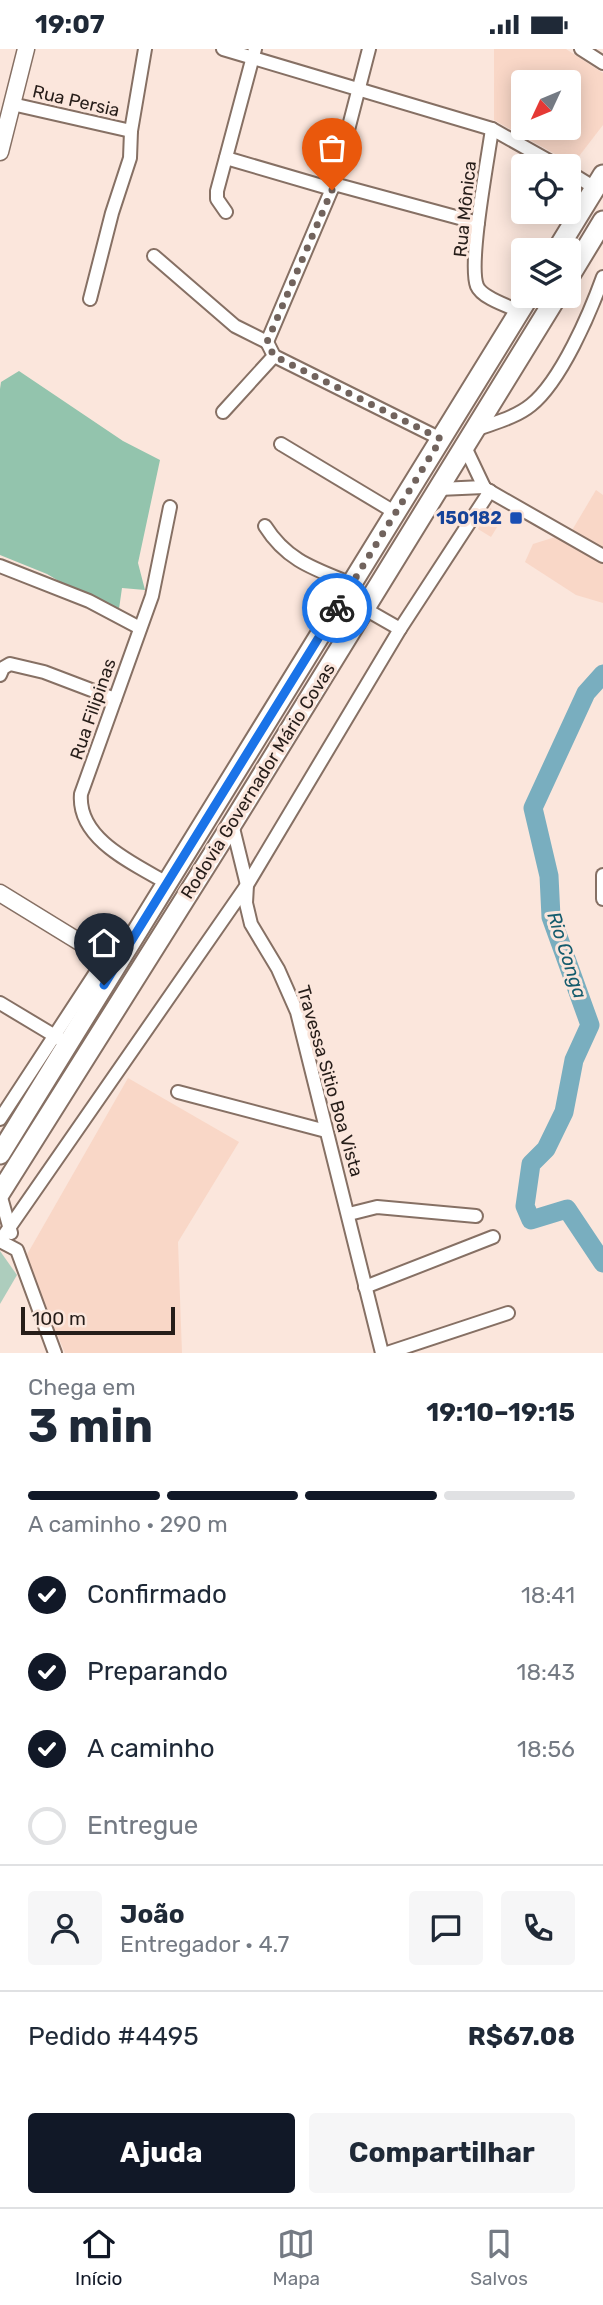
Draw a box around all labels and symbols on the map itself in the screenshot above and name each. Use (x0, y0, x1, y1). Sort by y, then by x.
north arrow (511, 70, 581, 140)
street label: Rua Persia (30, 80, 122, 122)
pin (302, 118, 362, 190)
street label: Rua Mônica (449, 160, 481, 258)
place label: 150182 (436, 507, 502, 529)
marker: 150182 (508, 510, 524, 526)
courier (302, 573, 372, 643)
street label: Rua Filipinas (65, 655, 121, 763)
street label: Rodovia Governador Mário Covas (176, 659, 340, 903)
water label: Rio Conga (542, 909, 592, 1001)
pin (74, 913, 134, 985)
street label: Travessa Sitio Boa Vista (292, 983, 368, 1179)
scale bar (21, 1304, 175, 1336)

